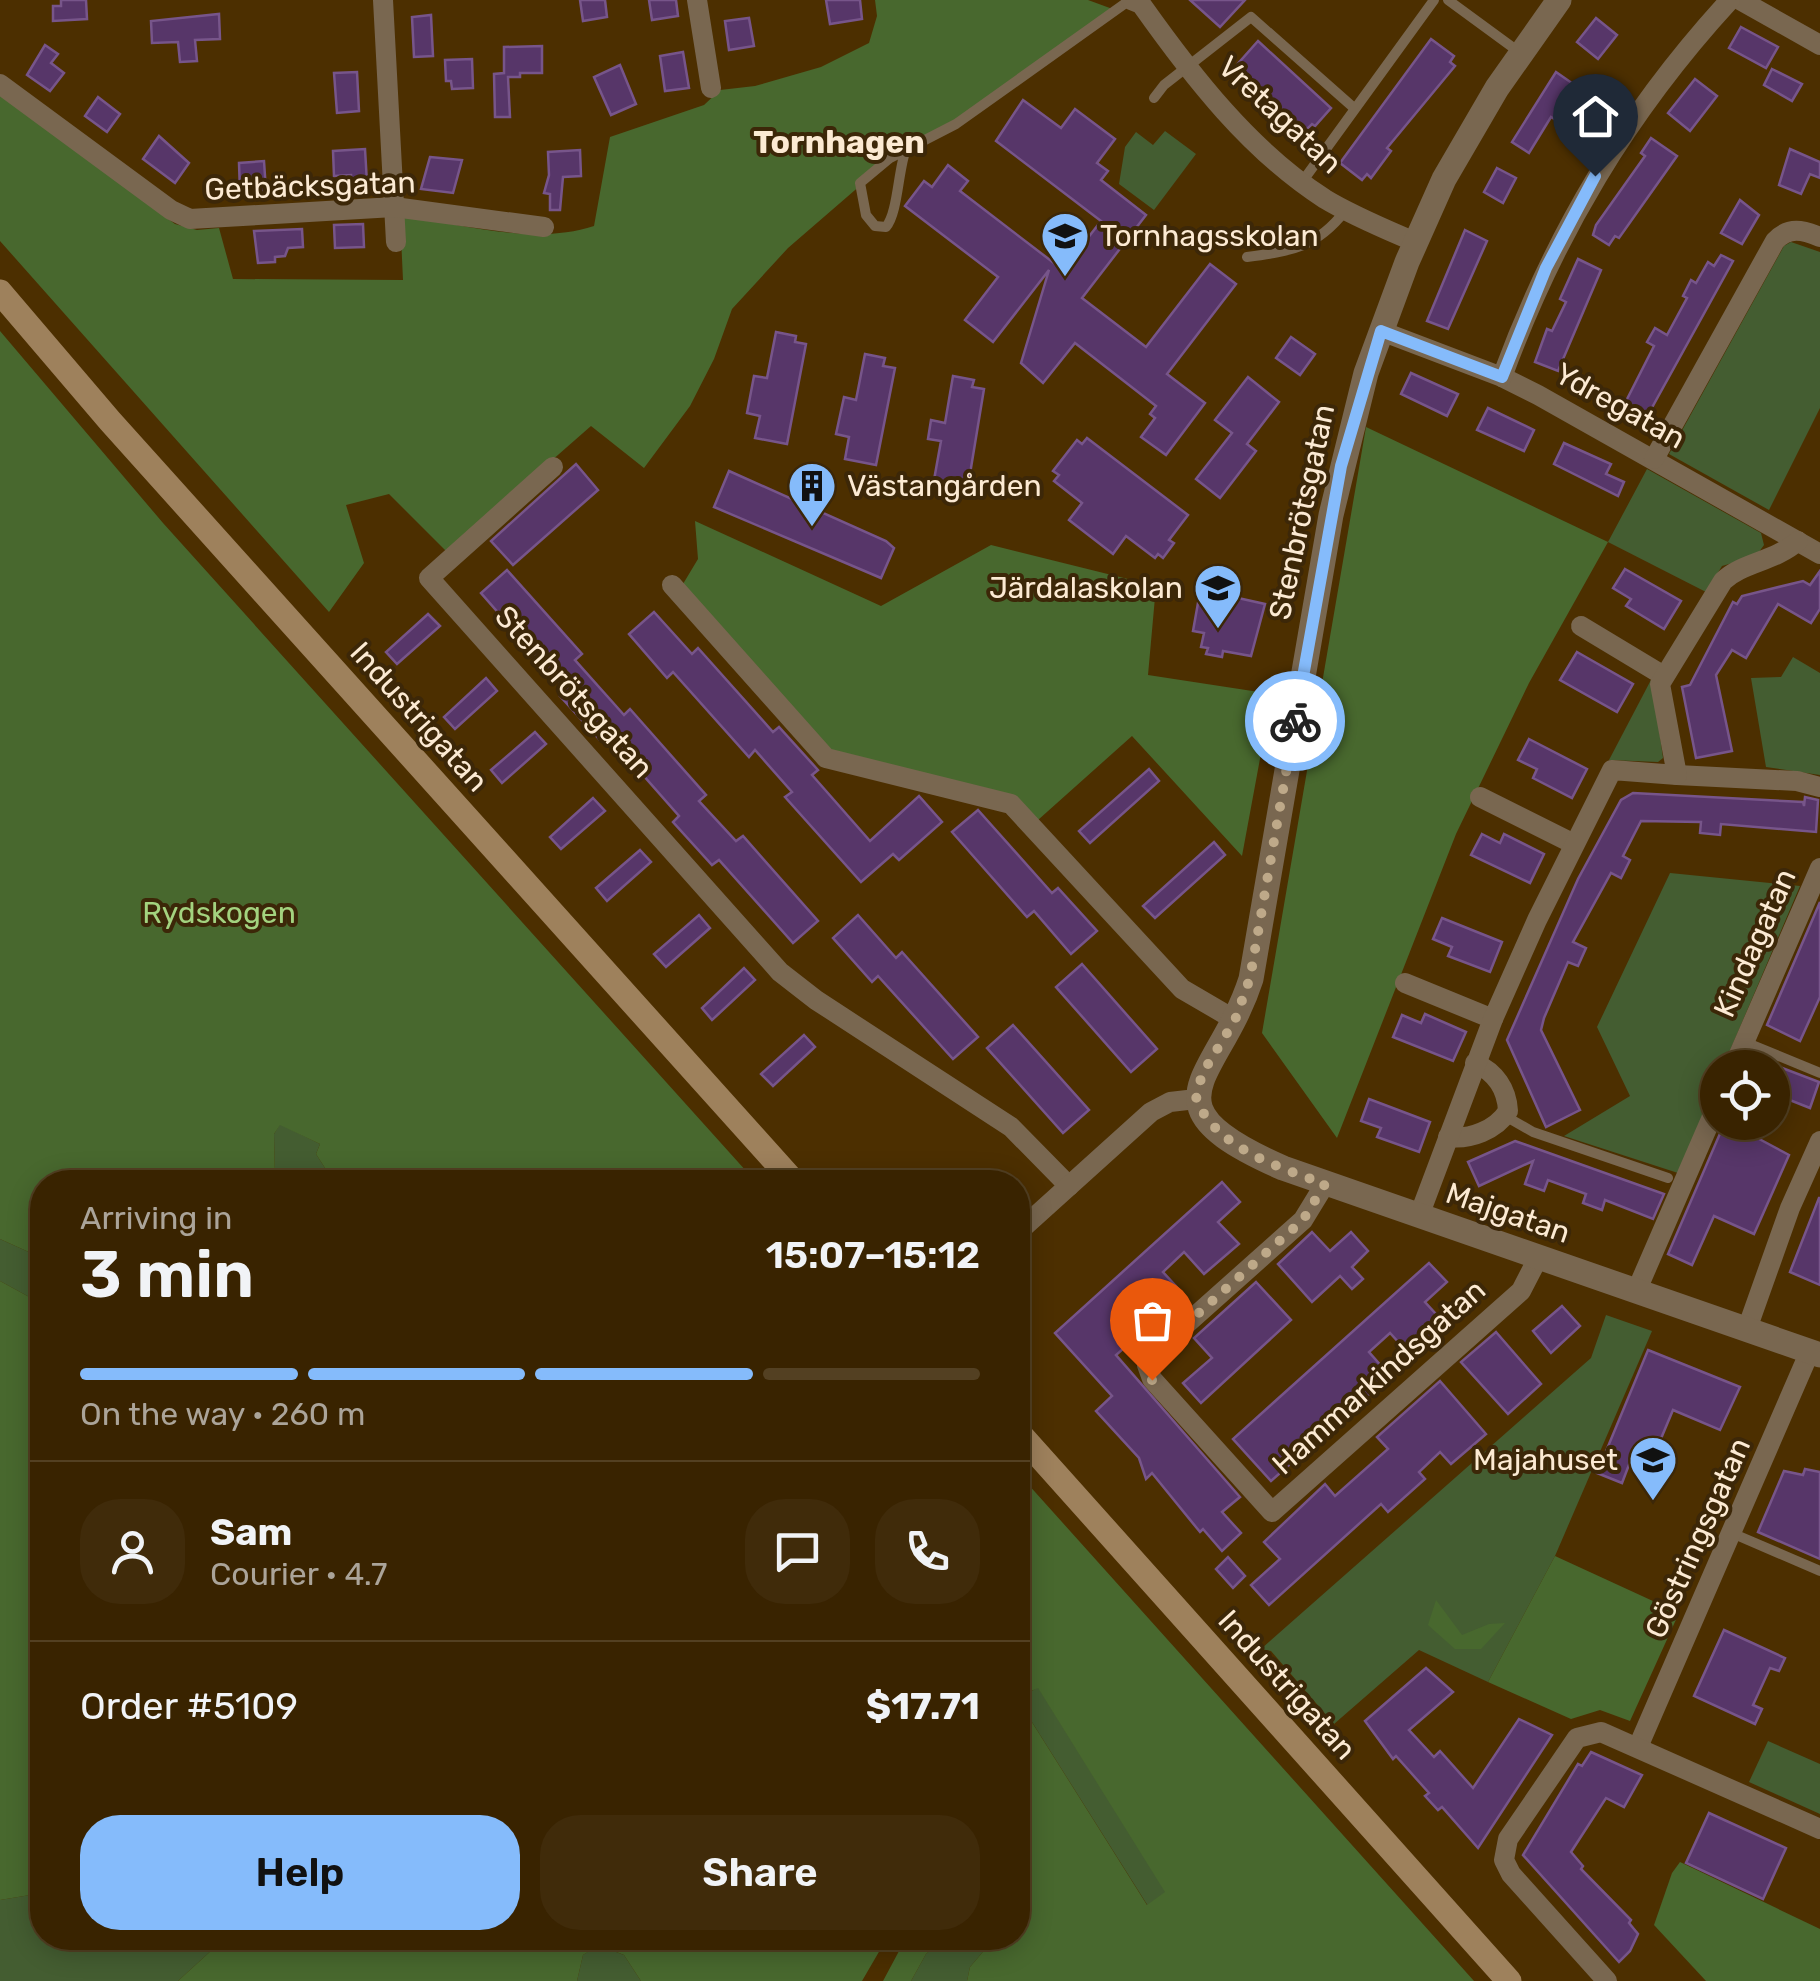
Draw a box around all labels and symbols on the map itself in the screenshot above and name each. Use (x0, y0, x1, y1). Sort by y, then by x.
street label: Vretagatan (1211, 49, 1349, 181)
pin (1553, 74, 1638, 177)
district label: Tornhagen (753, 123, 925, 161)
street label: Getbäcksgatan (204, 164, 416, 208)
school or university icon: Tornhagsskolan (1039, 210, 1091, 278)
place label: Tornhagsskolan (1100, 218, 1319, 254)
street label: Ydregatan (1549, 355, 1691, 457)
street label: Stenbrötsgatan (1262, 401, 1342, 623)
building icon: Västangården (786, 460, 838, 528)
place label: Västangården (847, 468, 1042, 504)
school or university icon: Järdalaskolan (1192, 562, 1244, 630)
place label: Järdalaskolan (989, 570, 1183, 606)
street label: Stenbrötsgatan (487, 598, 661, 786)
street label: Industrigatan (342, 635, 496, 799)
courier (1245, 671, 1345, 771)
street label: Kindagatan (1706, 863, 1804, 1023)
park label: Rydskogen (142, 895, 296, 931)
street label: Majgatan (1441, 1175, 1575, 1251)
street label: Hammarkindsgatan (1265, 1272, 1493, 1482)
pin (1110, 1278, 1195, 1381)
street label: Göstringsgatan (1638, 1432, 1758, 1644)
school or university icon: Majahuset (1627, 1434, 1679, 1502)
place label: Majahuset (1473, 1442, 1618, 1478)
street label: Industrigatan (1210, 1603, 1364, 1767)

